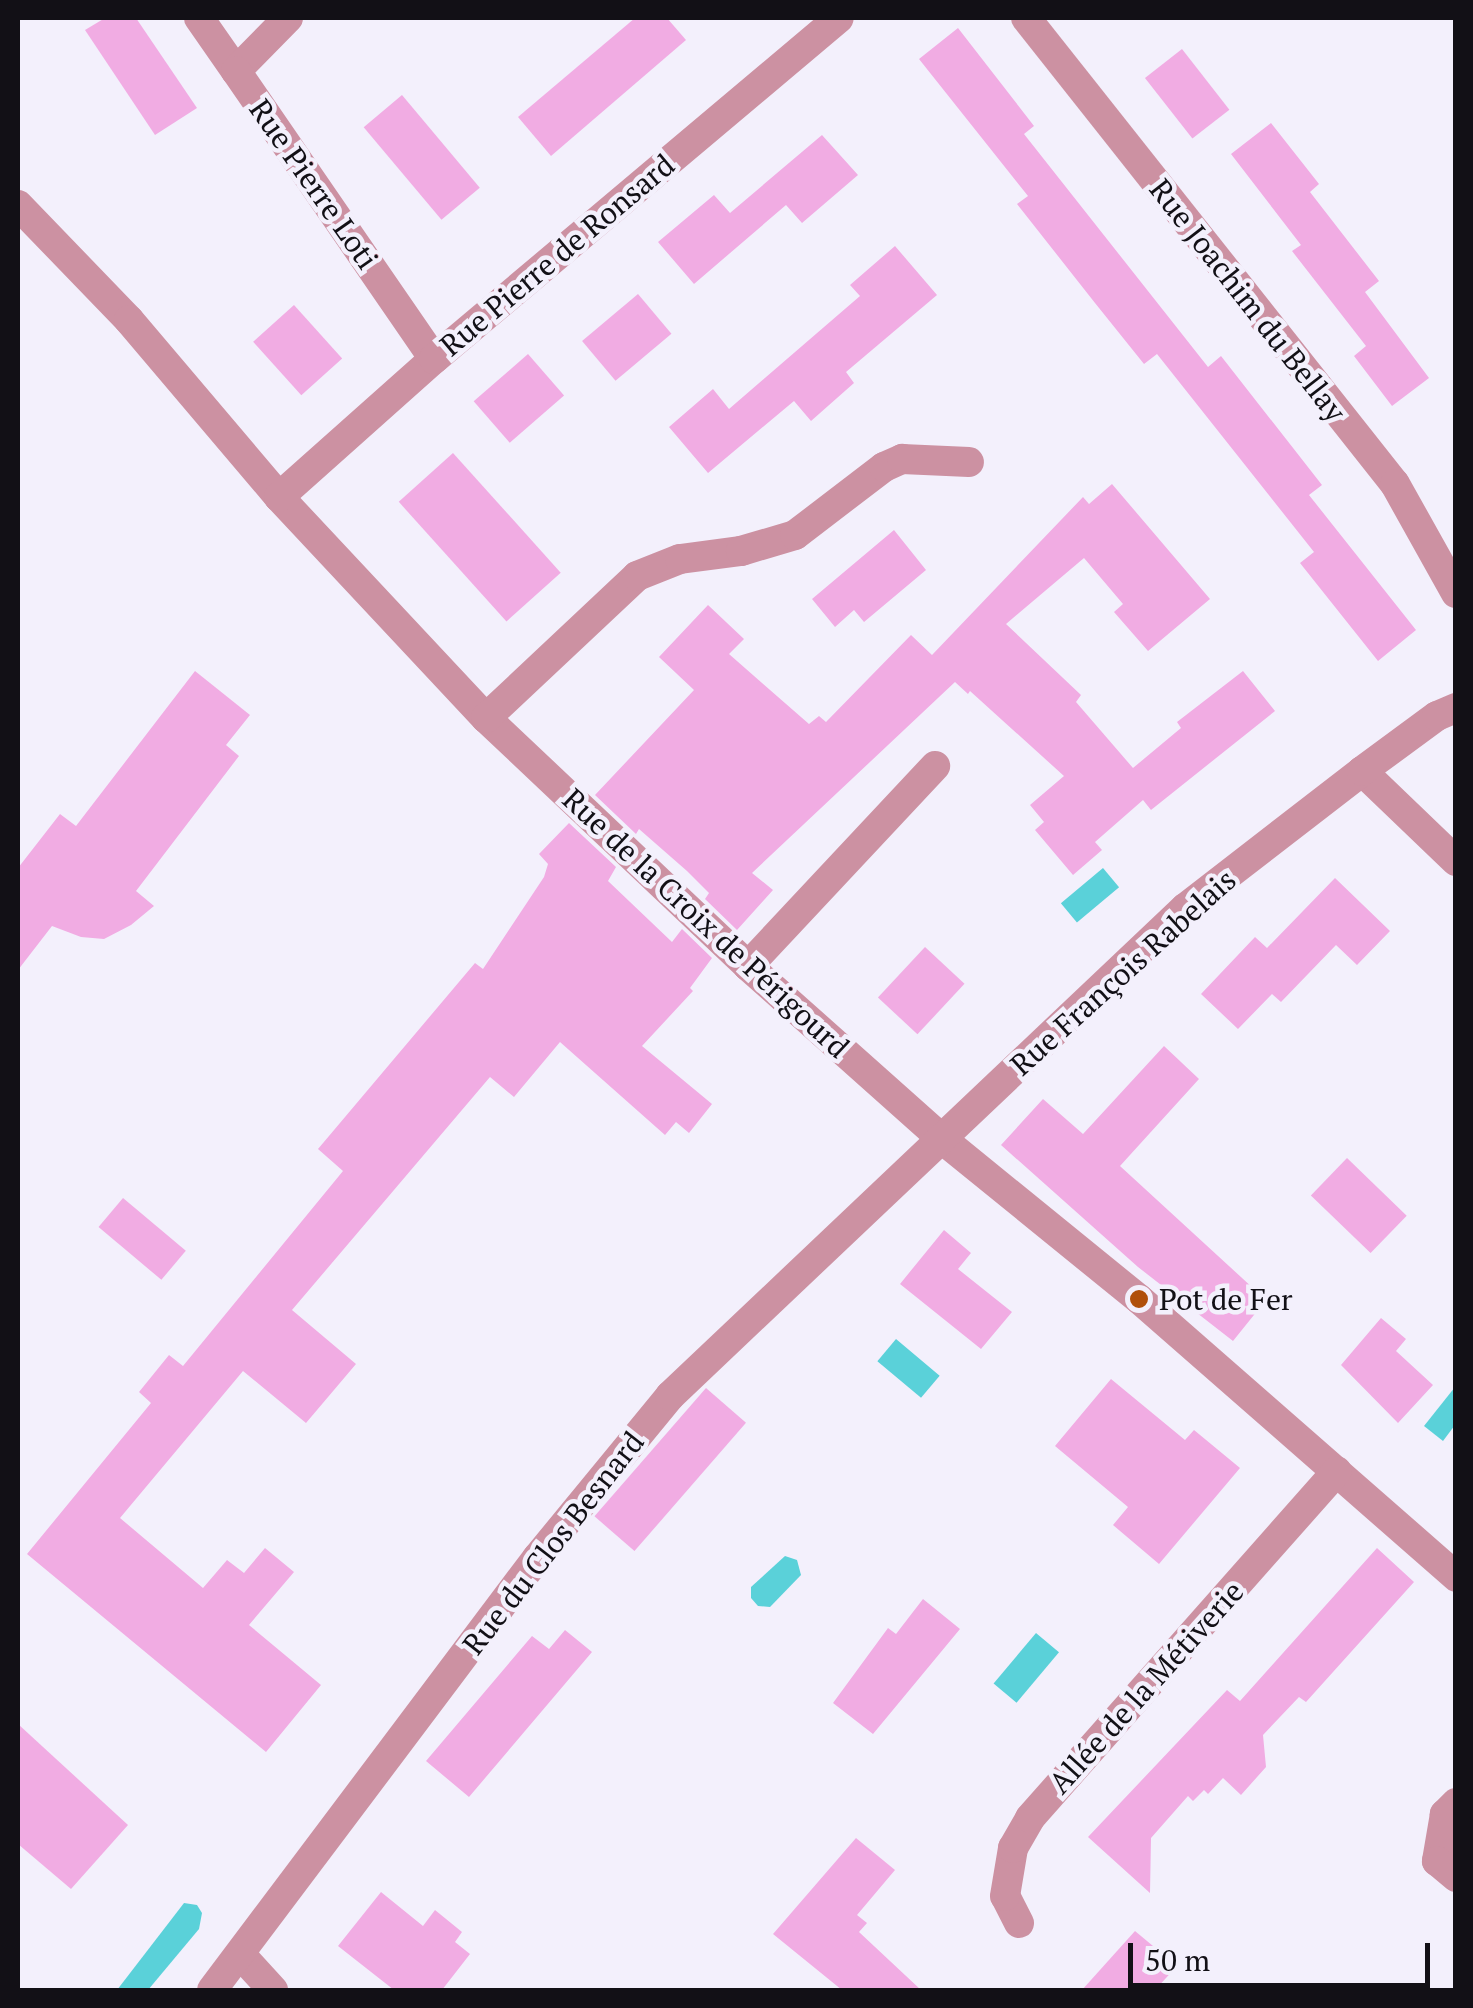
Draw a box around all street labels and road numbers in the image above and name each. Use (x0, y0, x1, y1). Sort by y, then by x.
street label: Rue Pierre Loti (242, 92, 386, 276)
street label: Rue Pierre de Ronsard (433, 147, 681, 363)
street label: Rue Joachim du Bellay (1142, 172, 1354, 428)
street label: Rue de la Croix de Périgourd (556, 781, 856, 1065)
street label: Rue François Rabelais (1003, 861, 1243, 1083)
street label: Rue du Clos Besnard (455, 1424, 651, 1662)
street label: Allée de la Métiverie (1041, 1573, 1251, 1801)

